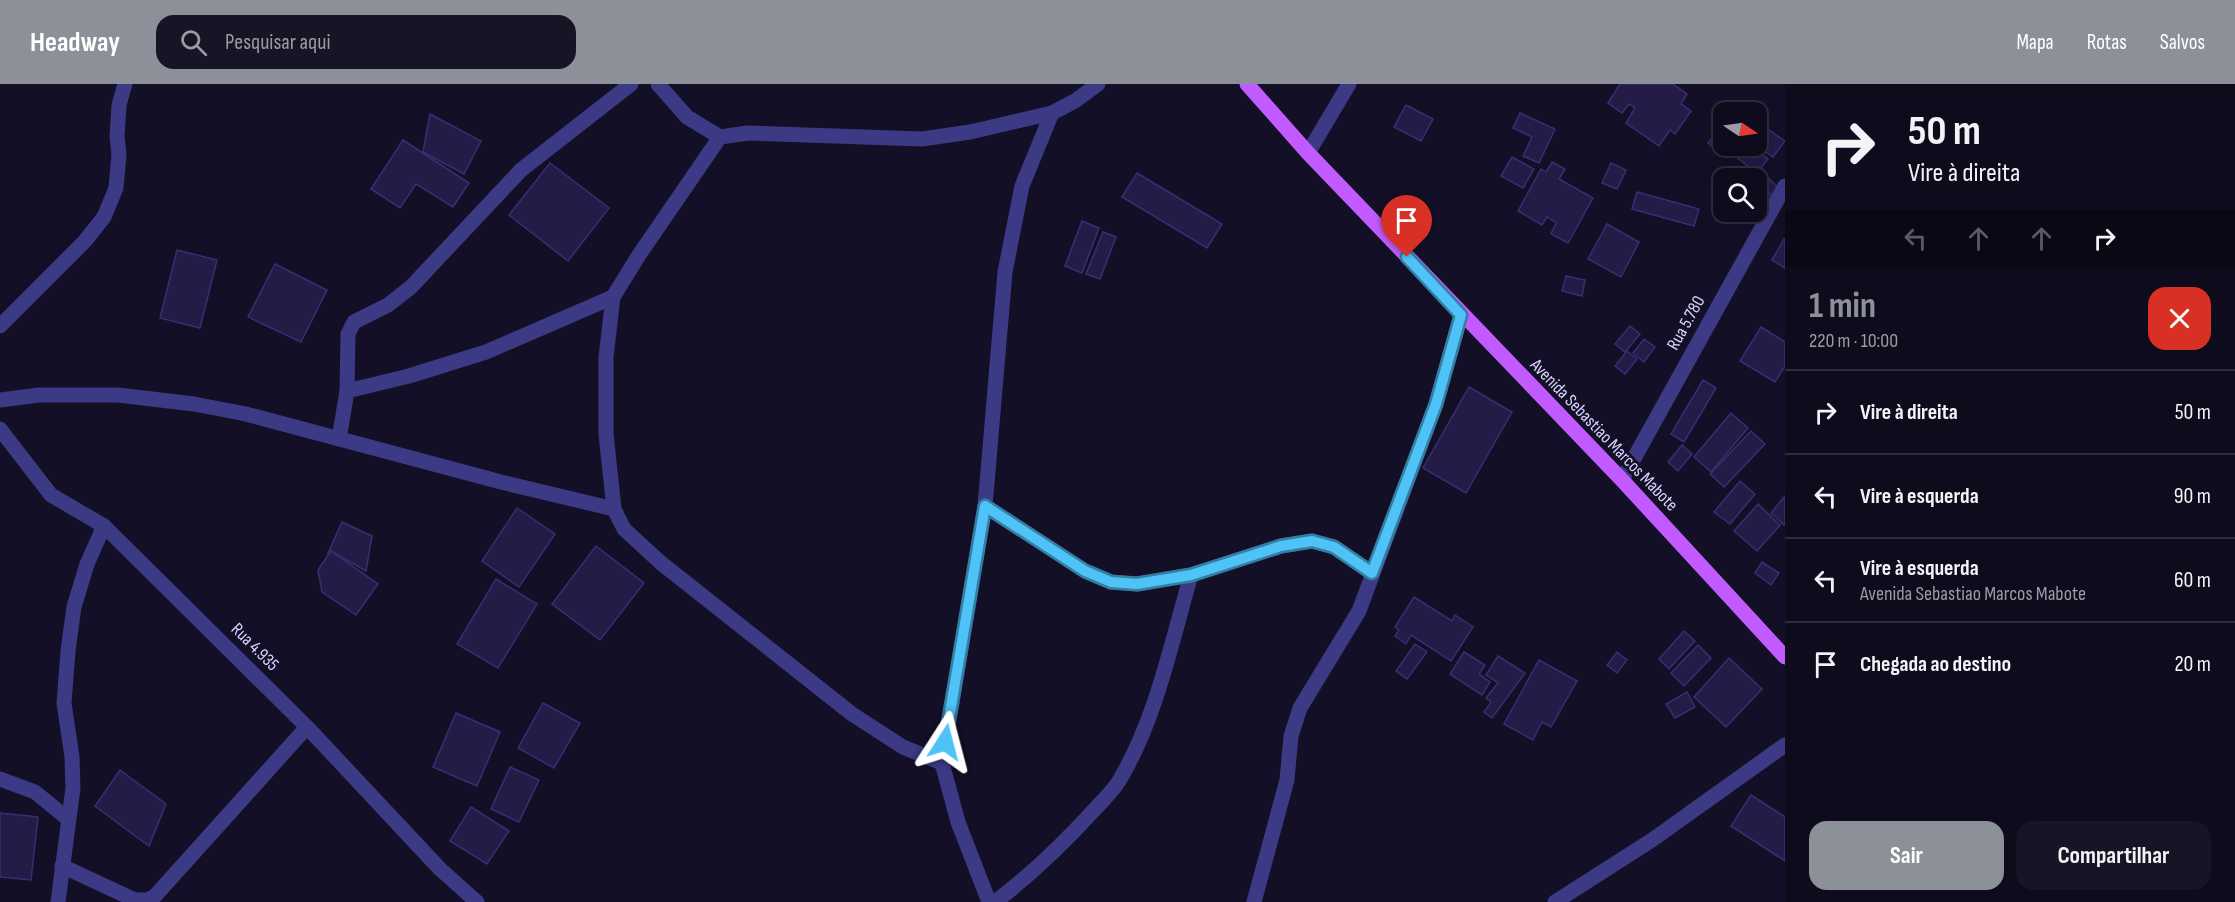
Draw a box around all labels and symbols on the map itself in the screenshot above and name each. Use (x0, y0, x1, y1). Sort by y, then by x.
north arrow (1713, 102, 1767, 156)
pin (1381, 195, 1432, 257)
street label: Rua 5.780 (1663, 292, 1709, 354)
street label: Avenida Sebastiao Marcos Mabote (1525, 354, 1682, 515)
street label: Rua 4.935 (227, 619, 283, 675)
position arrow (913, 710, 977, 774)

